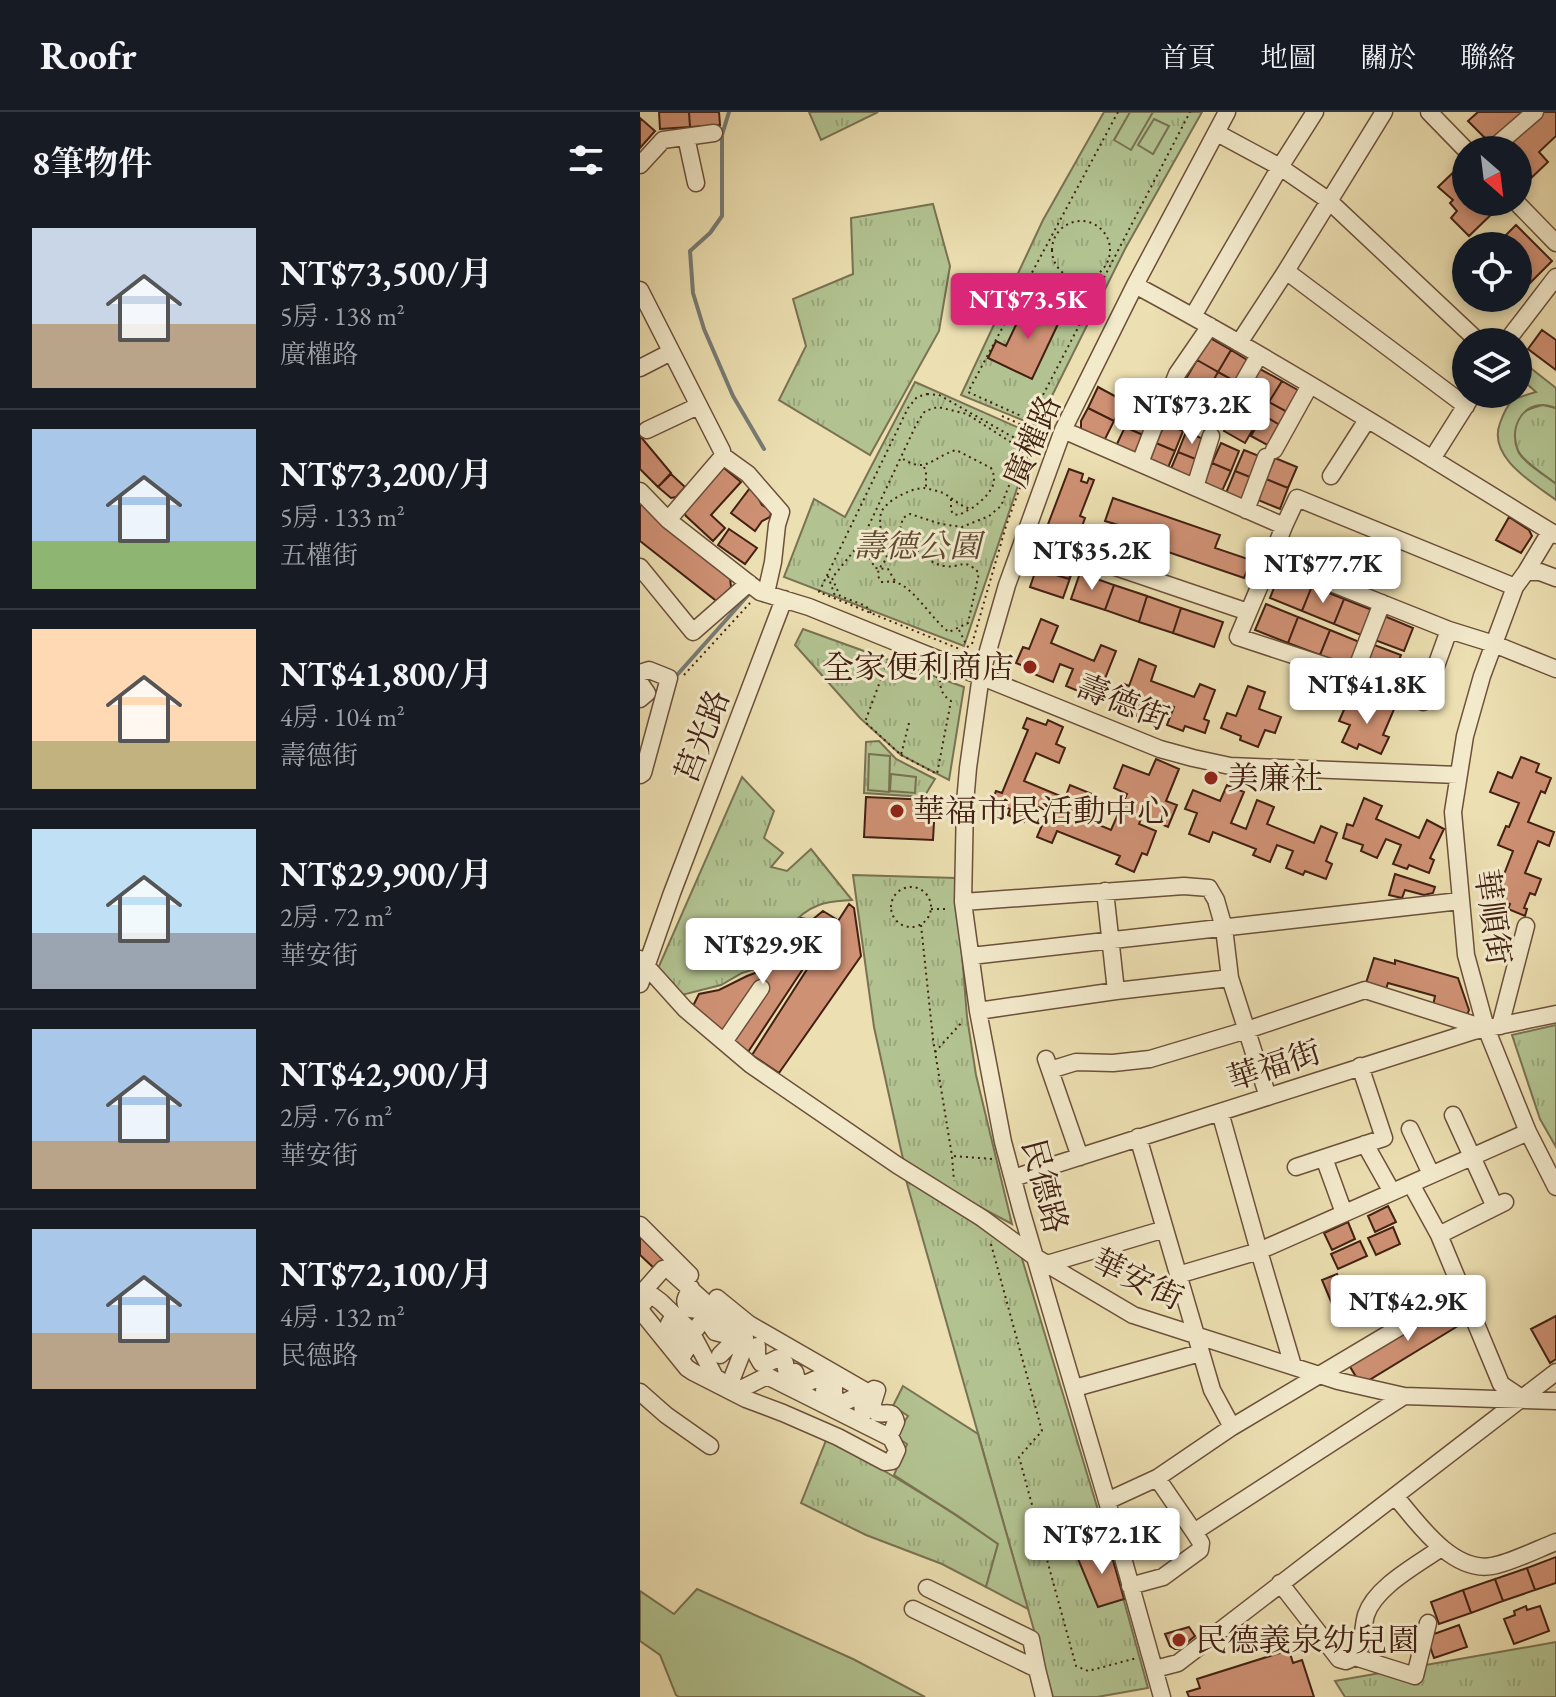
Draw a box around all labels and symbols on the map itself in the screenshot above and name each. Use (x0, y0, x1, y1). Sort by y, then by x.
north arrow (1452, 136, 1532, 216)
pin: NT$73.5K (945, 273, 1111, 341)
pin: NT$73.2K (1109, 378, 1275, 446)
street label: 廣權路 (994, 389, 1070, 493)
pin: NT$35.2K (1009, 524, 1175, 592)
park label: 壽德公園 (853, 525, 986, 567)
pin: NT$77.7K (1240, 537, 1406, 605)
place label: 全家便利商店 (822, 646, 1014, 688)
marker: 全家便利商店 (1021, 658, 1039, 676)
pin: NT$41.8K (1284, 658, 1450, 726)
street label: 壽德街 (1071, 665, 1175, 739)
street label: 莒光路 (665, 684, 739, 788)
place label: 美廉社 (1227, 757, 1323, 799)
marker: 美廉社 (1202, 769, 1220, 787)
place label: 華福市民活動中心 (913, 790, 1169, 832)
marker: 華福市民活動中心 (888, 802, 906, 820)
street label: 華順街 (1466, 867, 1520, 967)
pin: NT$29.9K (680, 918, 846, 986)
street label: 華福街 (1222, 1030, 1326, 1100)
street label: 民德路 (1012, 1134, 1078, 1238)
street label: 華安街 (1086, 1239, 1190, 1319)
pin: NT$42.9K (1325, 1275, 1491, 1343)
pin: NT$72.1K (1019, 1508, 1185, 1576)
place label: 民德義泉幼兒園 (1195, 1619, 1419, 1661)
marker: 民德義泉幼兒園 (1170, 1631, 1188, 1649)

